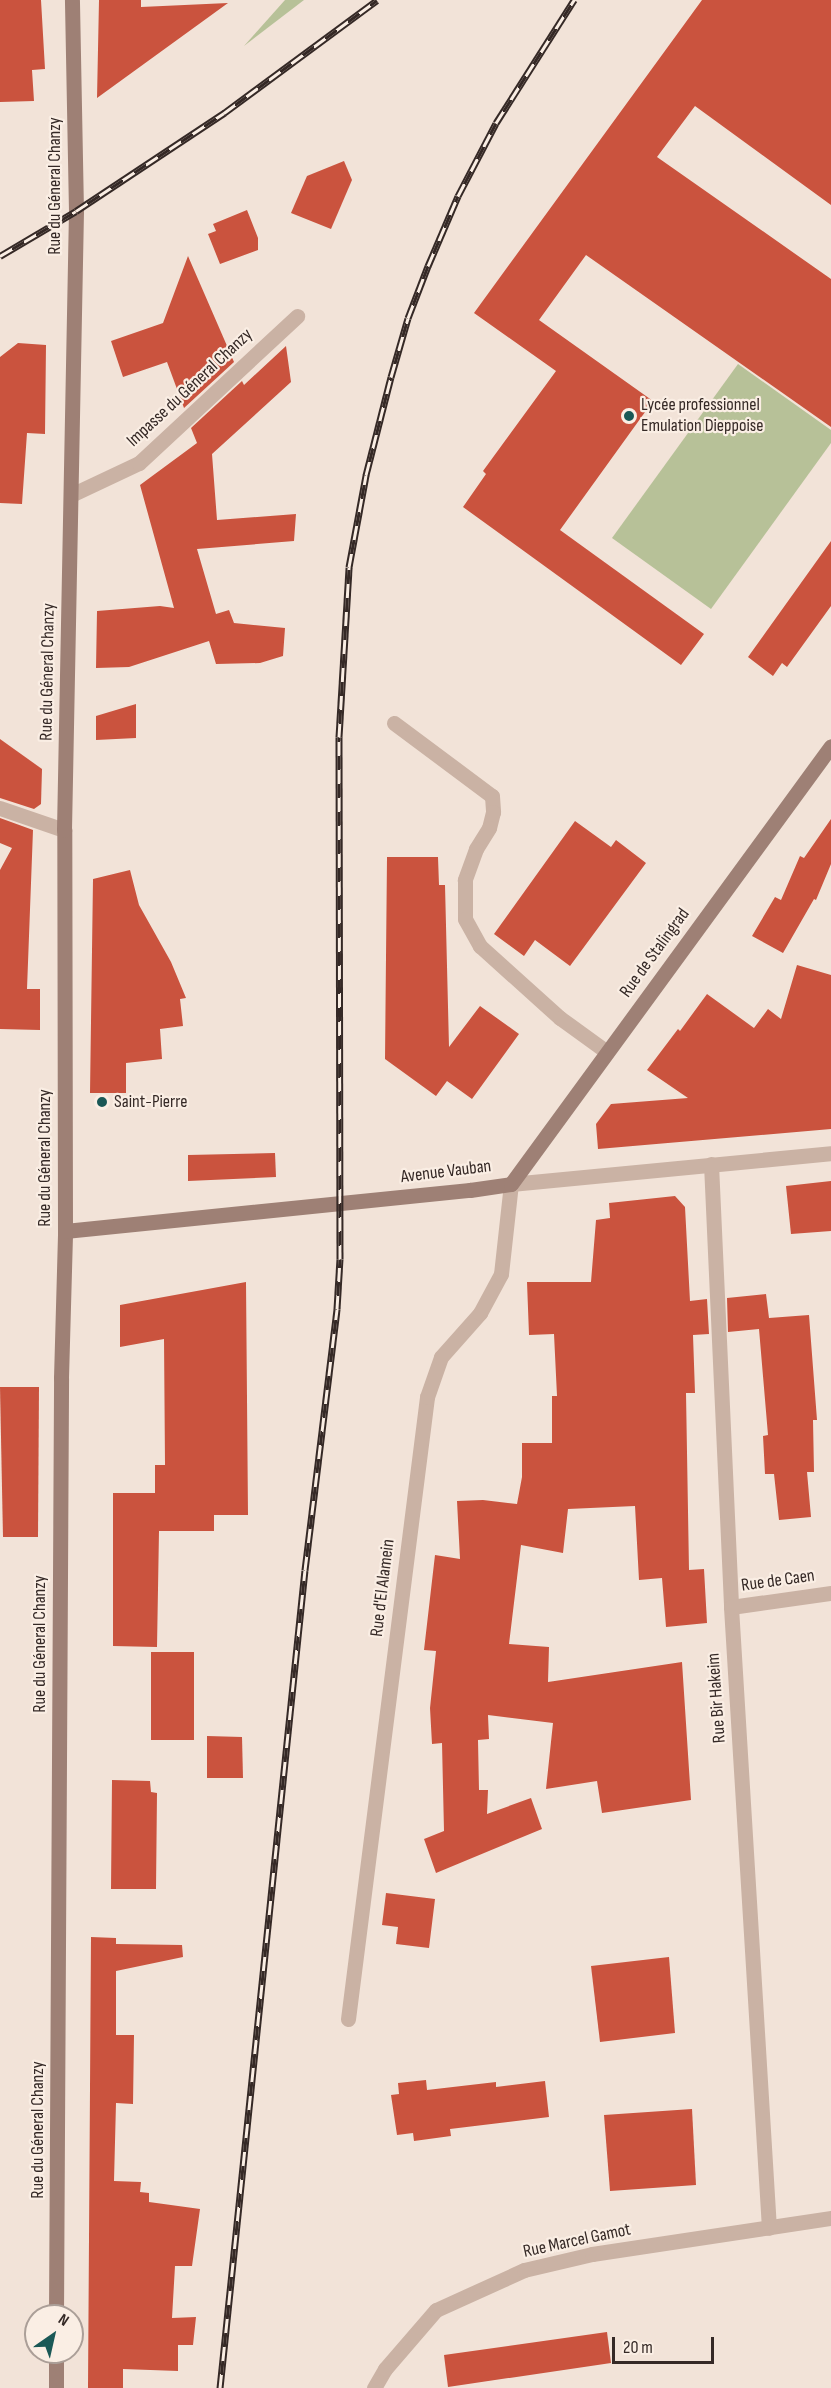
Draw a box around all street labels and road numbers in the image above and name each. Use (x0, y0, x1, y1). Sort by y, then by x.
street label: Rue du Géneral Chanzy (44, 117, 66, 255)
street label: Impasse du Géneral Chanzy (123, 324, 257, 452)
street label: Rue du Géneral Chanzy (36, 603, 60, 741)
street label: Rue de Stalingrad (615, 904, 695, 1002)
street label: Rue du Géneral Chanzy (34, 1089, 56, 1227)
street label: Avenue Vauban (400, 1156, 492, 1188)
street label: Rue d'El Alamein (366, 1538, 400, 1638)
street label: Rue de Caen (740, 1565, 816, 1597)
street label: Rue du Géneral Chanzy (29, 1575, 51, 1713)
street label: Rue Bir Hakeim (703, 1652, 731, 1744)
street label: Rue du Géneral Chanzy (27, 2061, 49, 2199)
street label: Rue Marcel Gamot (521, 2219, 633, 2263)

